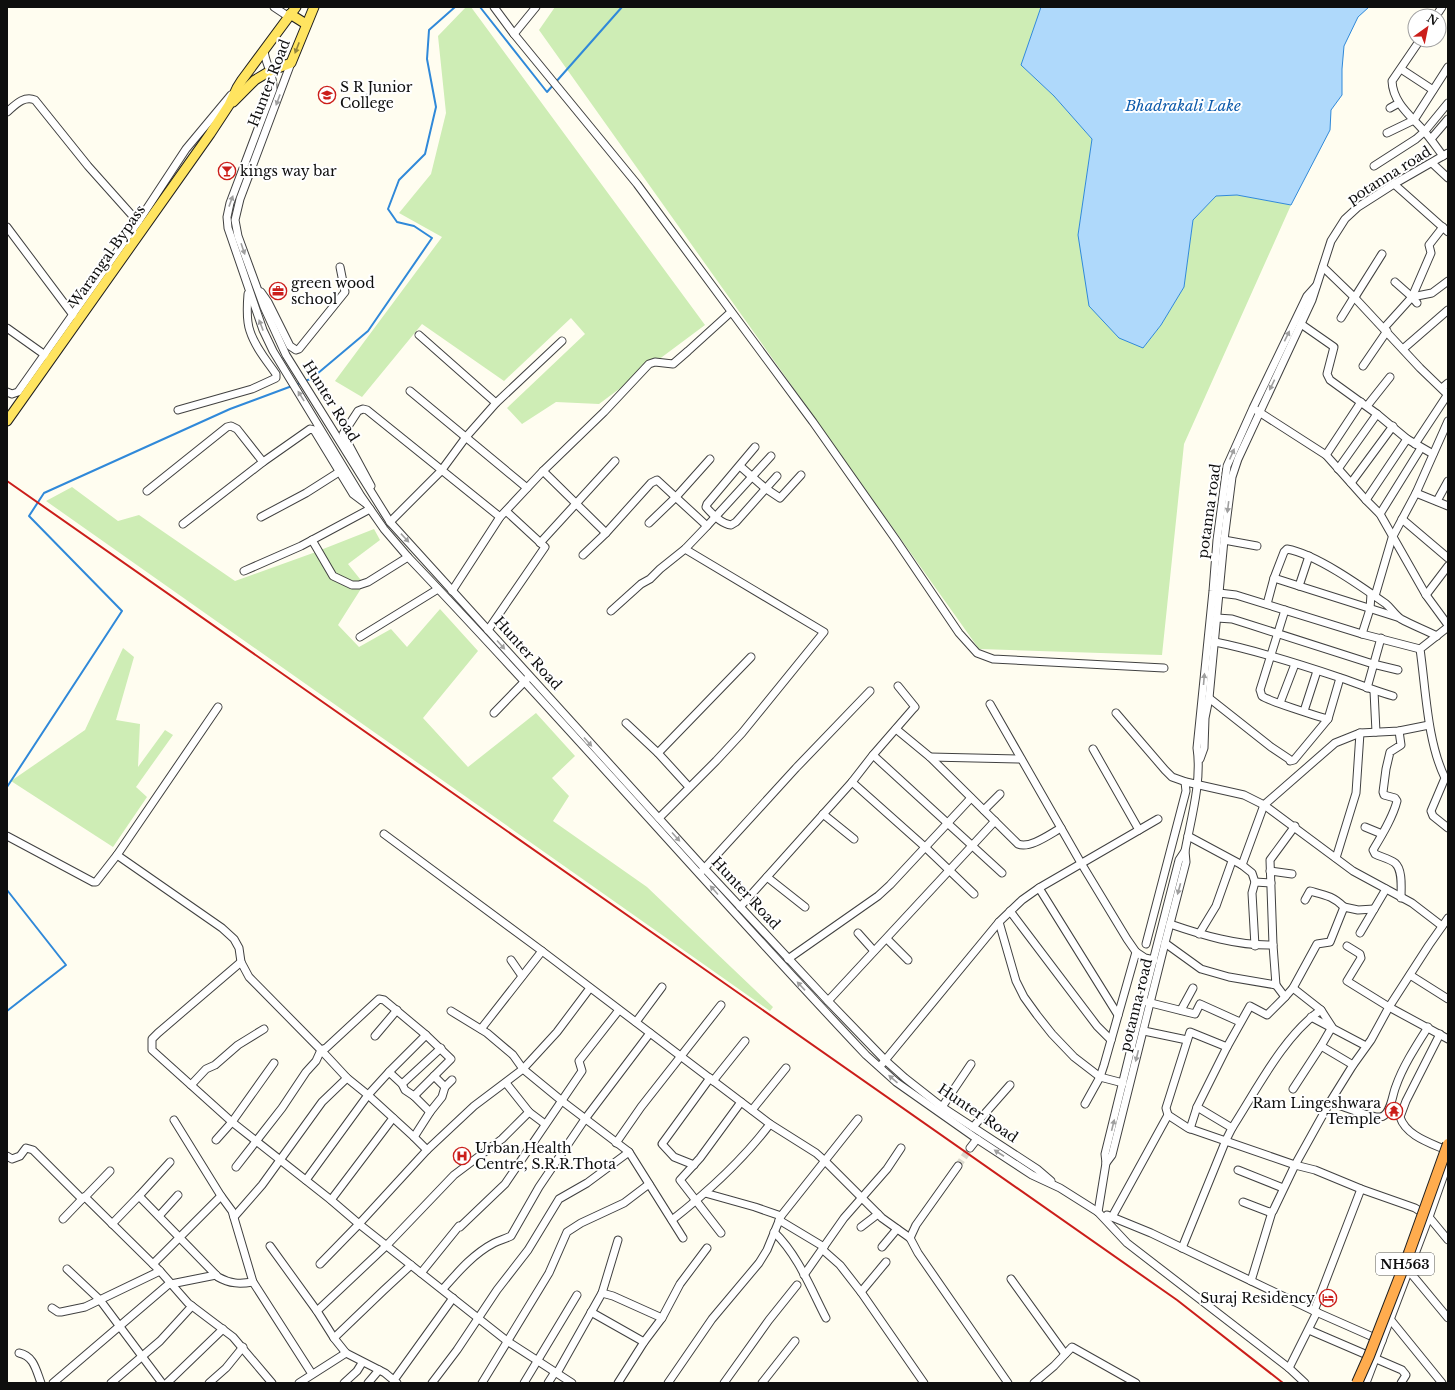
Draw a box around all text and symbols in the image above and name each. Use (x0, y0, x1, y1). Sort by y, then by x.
north arrow (1407, 8, 1447, 48)
text: N (1424, 11, 1441, 29)
street label: Hunter Road (244, 36, 294, 129)
one-way arrow (294, 42, 300, 54)
place label: S R Junior College (340, 78, 413, 112)
school or university icon: S R Junior College (317, 85, 337, 105)
one-way arrow (274, 94, 280, 106)
water label: Bhadrakali Lake (1124, 96, 1241, 115)
street label: potanna road (1344, 142, 1435, 208)
bar icon: kings way bar (217, 161, 237, 181)
place label: kings way bar (240, 162, 337, 180)
one-way arrow (228, 195, 234, 207)
street label: Warangal Bypass (64, 201, 149, 312)
one-way arrow (240, 243, 246, 255)
place label: green wood school (291, 274, 375, 308)
office icon: green wood school (268, 281, 288, 301)
one-way arrow (258, 318, 264, 330)
one-way arrow (1284, 331, 1290, 342)
street label: Hunter Road (299, 357, 363, 445)
one-way arrow (1269, 380, 1275, 391)
one-way arrow (297, 390, 304, 402)
one-way arrow (1229, 448, 1235, 459)
street label: potanna road (1193, 462, 1225, 560)
one-way arrow (1225, 501, 1231, 513)
one-way arrow (400, 533, 410, 543)
street label: Hunter Road (490, 613, 566, 694)
one-way arrow (497, 640, 506, 650)
one-way arrow (1201, 673, 1208, 686)
one-way arrow (584, 736, 593, 747)
one-way arrow (672, 832, 681, 843)
street label: Hunter Road (708, 853, 785, 933)
one-way arrow (1176, 883, 1182, 895)
one-way arrow (709, 885, 718, 896)
street label: potanna road (1116, 956, 1156, 1054)
one-way arrow (797, 981, 806, 991)
one-way arrow (1134, 1050, 1140, 1062)
one-way arrow (887, 1074, 898, 1083)
street label: Hunter Road (935, 1080, 1022, 1147)
place label: Ram Lingeshwara Temple (1253, 1094, 1381, 1128)
temple icon: Ram Lingeshwara Temple (1384, 1101, 1404, 1121)
one-way arrow (1110, 1119, 1116, 1131)
place label: Urban Health Centre, S.R.R.Thota (475, 1139, 616, 1173)
hospital icon: Urban Health Centre, S.R.R.Thota (452, 1146, 472, 1166)
one-way arrow (993, 1150, 1005, 1157)
road number: NH563 (1376, 1253, 1434, 1275)
hotel icon: Suraj Residency (1318, 1288, 1338, 1308)
place label: Suraj Residency (1200, 1289, 1315, 1307)

